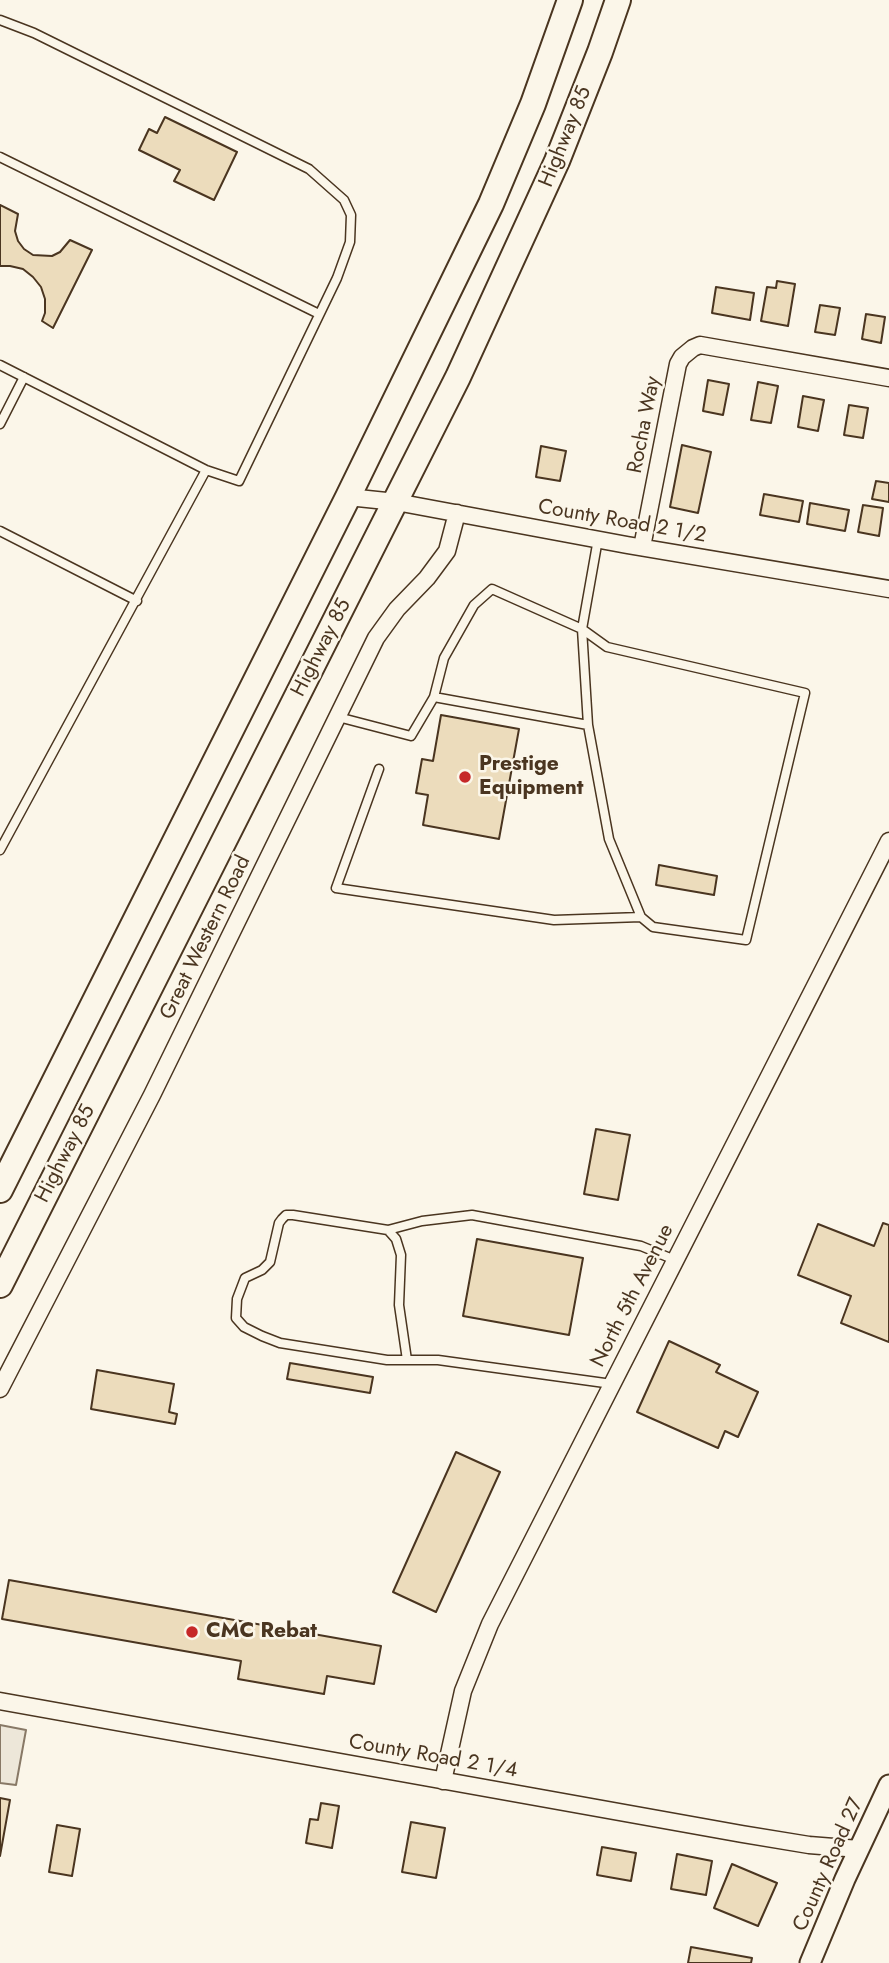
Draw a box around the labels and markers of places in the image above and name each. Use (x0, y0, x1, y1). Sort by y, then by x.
place label: Prestige Equipment (479, 752, 583, 802)
marker: Prestige Equipment (457, 769, 473, 785)
place label: CMC Rebat (206, 1619, 317, 1645)
marker: CMC Rebat (184, 1624, 200, 1640)

